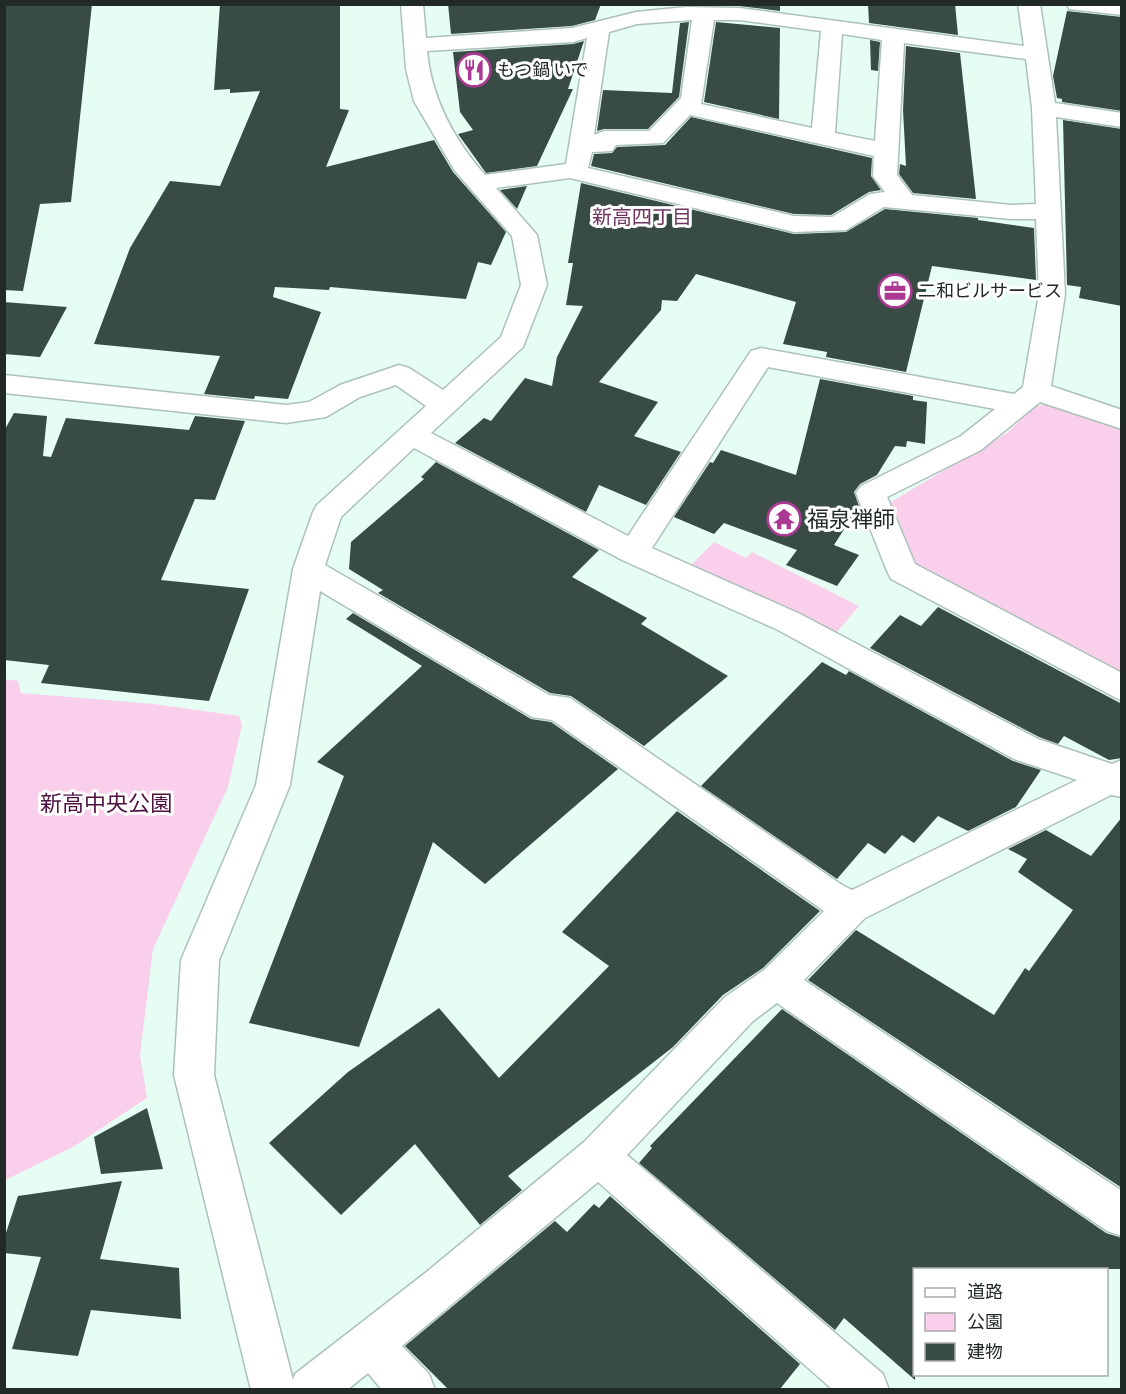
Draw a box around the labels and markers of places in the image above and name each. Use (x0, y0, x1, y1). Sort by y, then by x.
restaurant icon: もつ鍋 いで (456, 52, 492, 88)
place label: もつ鍋 いで (497, 60, 589, 81)
office icon: 二和ビルサービス (877, 273, 913, 309)
place label: 二和ビルサービス (918, 281, 1062, 302)
temple icon: 福泉禅師 (766, 501, 802, 537)
place label: 福泉禅師 (807, 507, 895, 534)

